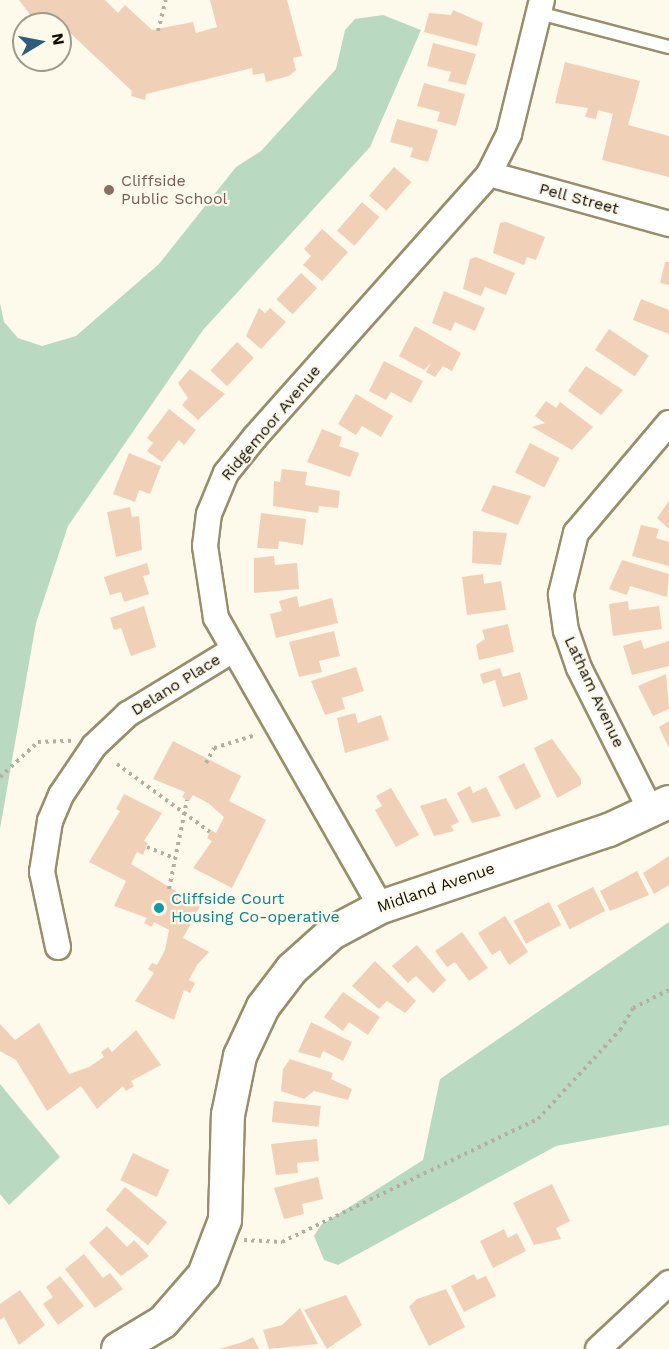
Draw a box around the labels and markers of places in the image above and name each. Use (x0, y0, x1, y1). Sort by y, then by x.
place label: Cliffside Public School (121, 171, 227, 209)
marker: Cliffside Public School (102, 183, 116, 197)
place label: Cliffside Court Housing Co-operative (171, 889, 340, 927)
marker: Cliffside Court Housing Co-operative (152, 901, 166, 915)

